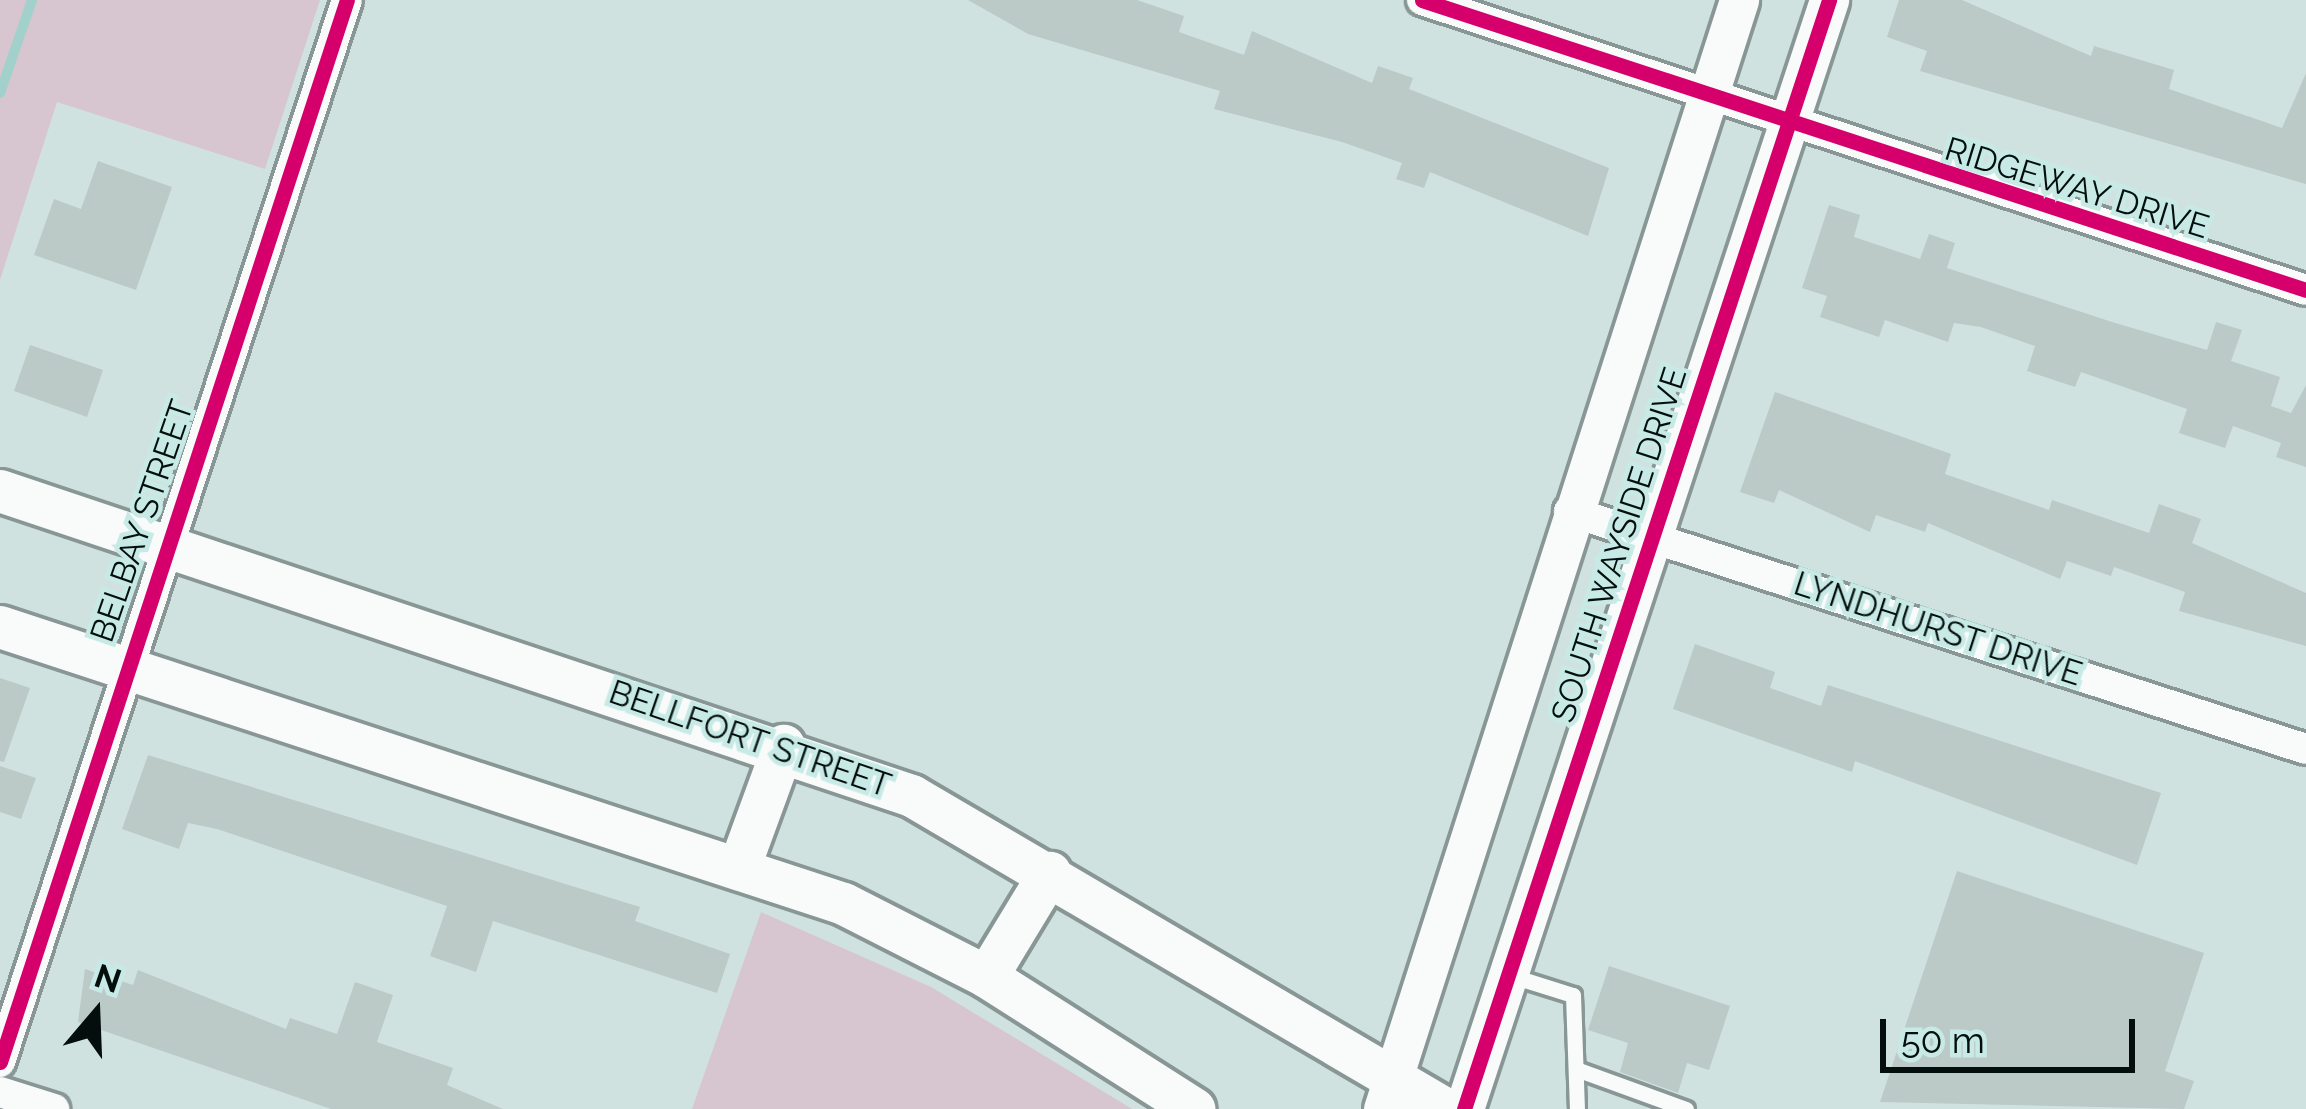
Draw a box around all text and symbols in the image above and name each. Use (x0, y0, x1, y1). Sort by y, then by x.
street label: RIDGEWAY DRIVE (1940, 129, 2214, 247)
street label: SOUTH WAYSIDE DRIVE (1543, 362, 1695, 728)
street label: BELBAY STREET (82, 394, 202, 648)
street label: LYNDHURST DRIVE (1789, 564, 2087, 694)
street label: BELLFORT STREET (604, 672, 896, 806)
north arrow (36, 953, 156, 1073)
text: N (90, 956, 126, 1001)
scale bar (1886, 995, 2141, 1069)
text: 50 m (1901, 1019, 1985, 1061)

